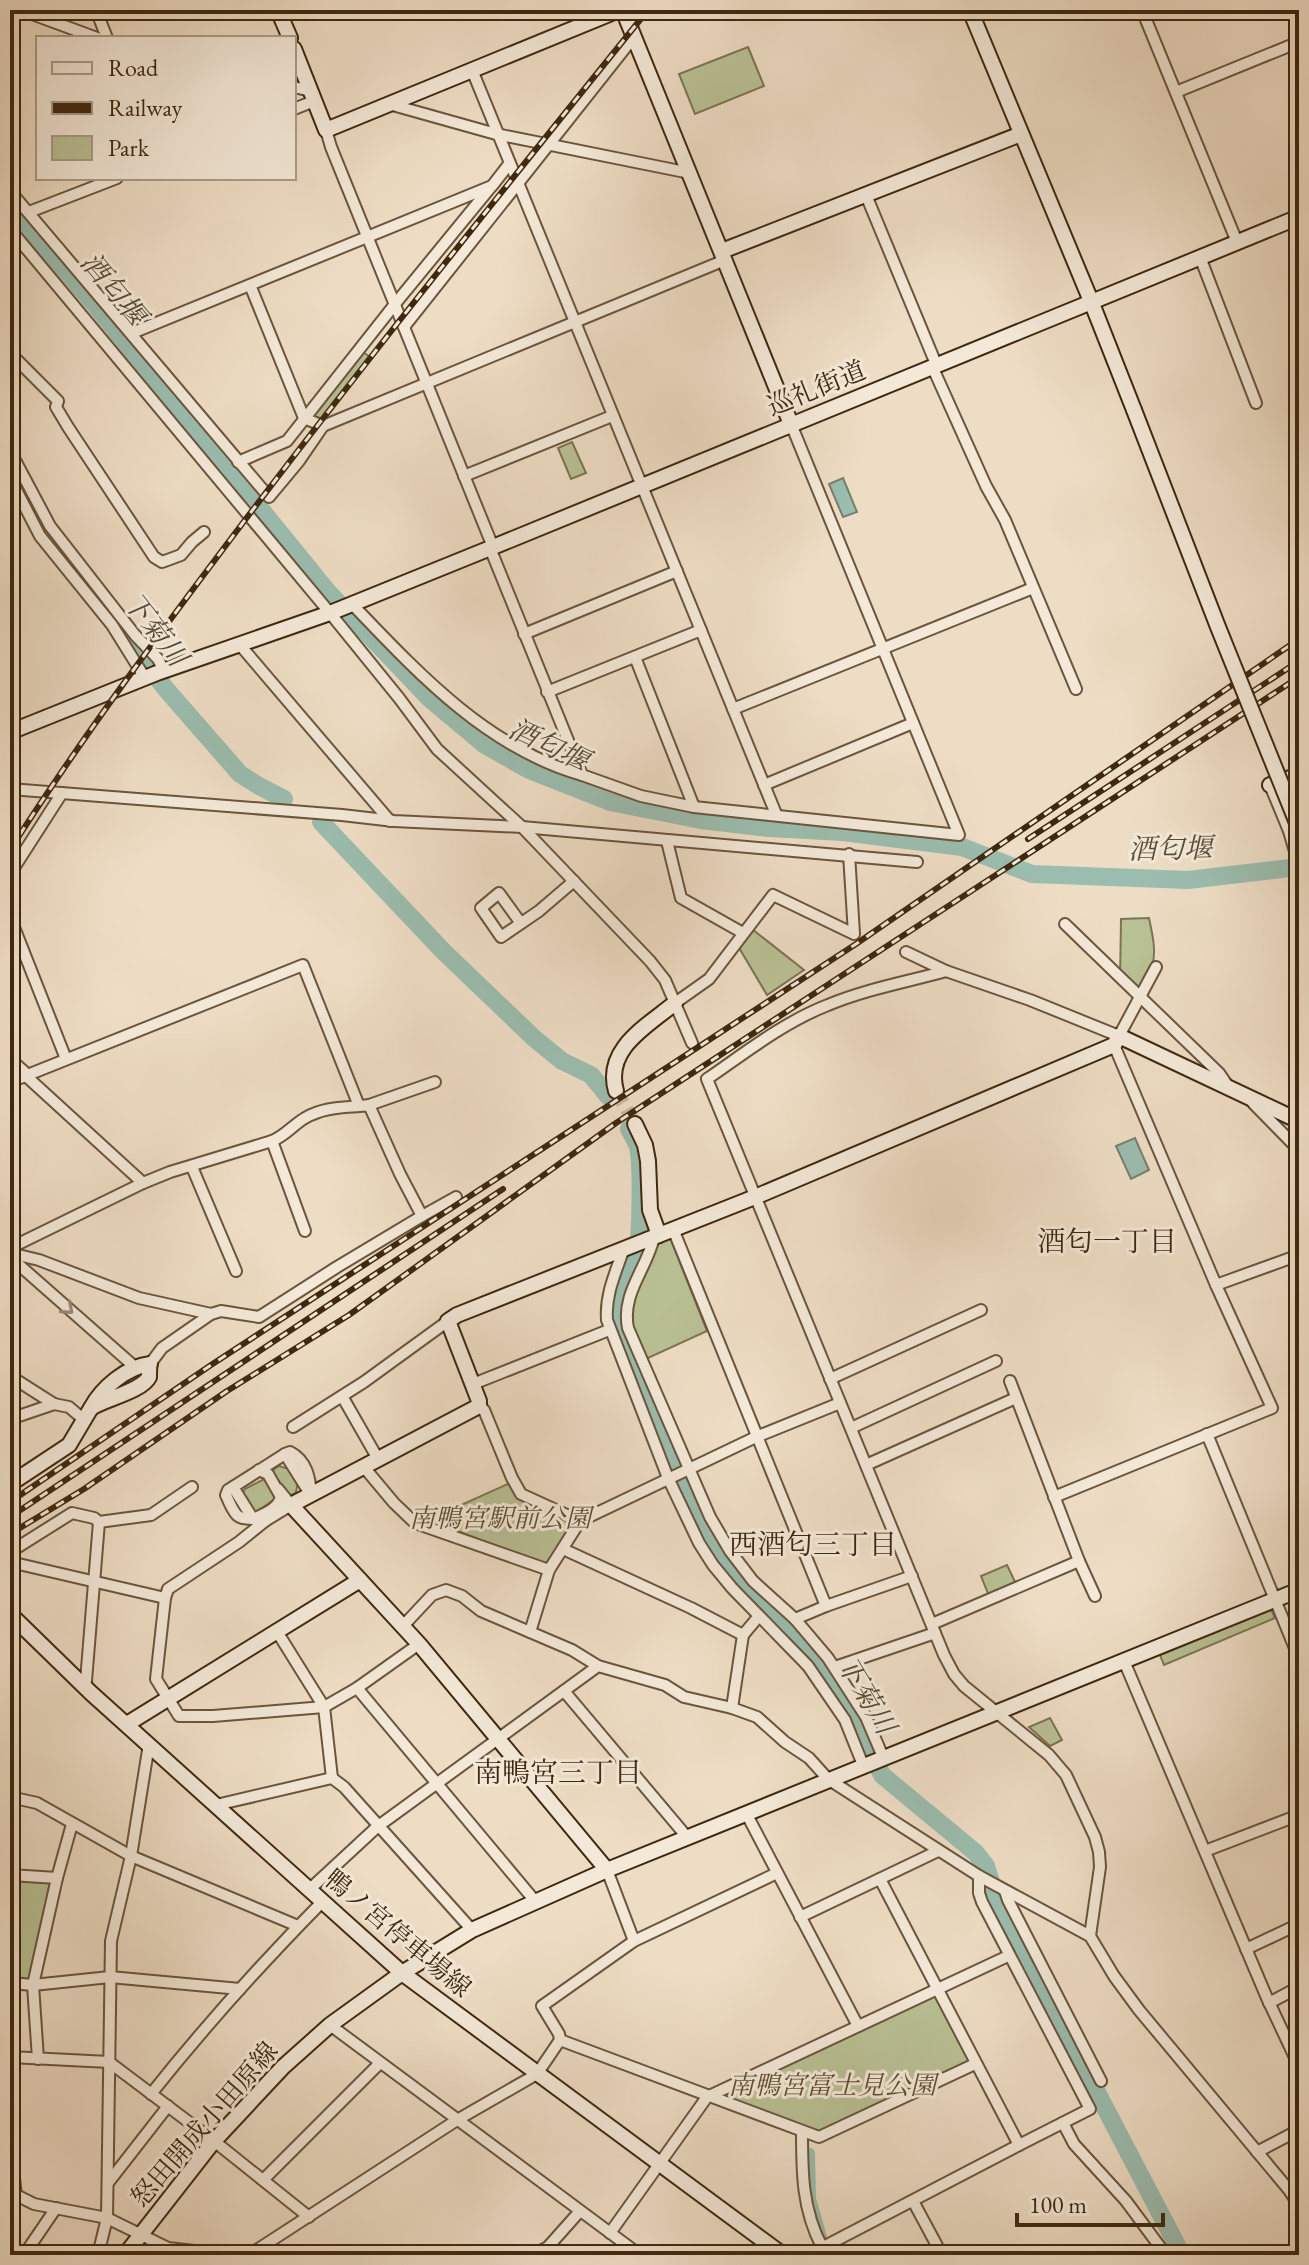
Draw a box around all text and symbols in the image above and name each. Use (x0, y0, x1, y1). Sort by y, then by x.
legend (36, 36, 296, 180)
text: Road (108, 52, 159, 83)
text: Railway (108, 92, 183, 123)
text: Park (108, 132, 150, 163)
water label: 酒匂堰 (73, 244, 157, 335)
street label: 巡礼街道 (761, 353, 871, 423)
water label: 下菊川 (116, 585, 198, 676)
water label: 酒匂堰 (503, 710, 598, 780)
water label: 酒匂堰 (1128, 829, 1216, 867)
district label: 酒匂一丁目 (1037, 1223, 1177, 1259)
one-way arrow (59, 1299, 74, 1314)
park label: 南鴨宮駅前公園 (409, 1501, 595, 1535)
district label: 西酒匂三丁目 (729, 1526, 897, 1562)
water label: 下菊川 (830, 1650, 906, 1743)
district label: 南鴨宮三丁目 (474, 1754, 642, 1790)
street label: 鴨ノ宮停車場線 (317, 1861, 479, 2005)
street label: 怒田開成小田原線 (123, 2034, 285, 2214)
park label: 南鴨宮富士見公園 (728, 2068, 940, 2102)
scale bar (1017, 2177, 1163, 2227)
text: 100 m (1029, 2189, 1087, 2220)

